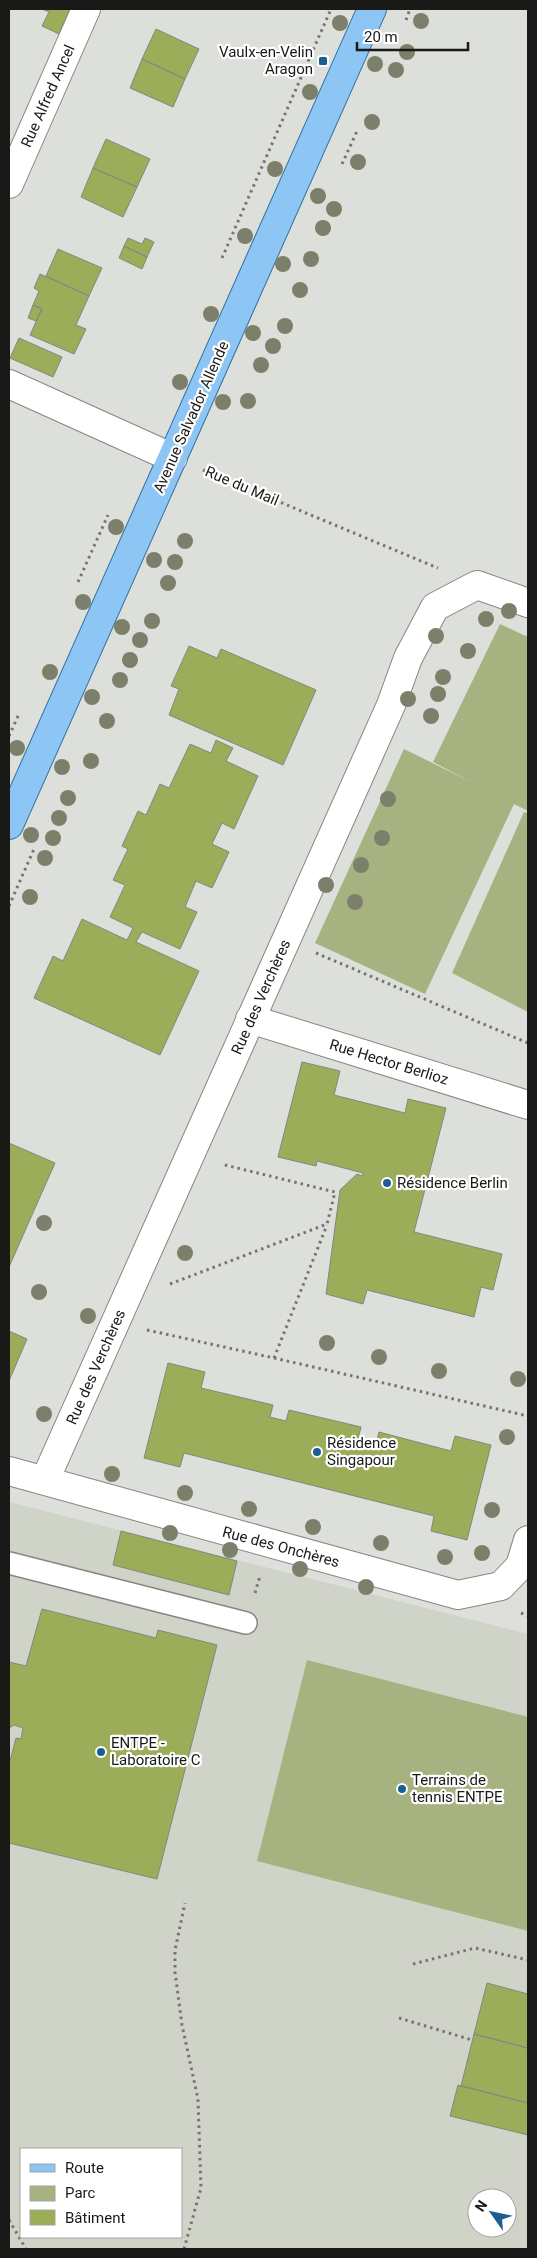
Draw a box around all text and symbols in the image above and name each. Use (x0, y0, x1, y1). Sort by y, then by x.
scale bar (357, 20, 468, 52)
text: 20 m (364, 28, 398, 46)
street label: Rue Alfred Ancel (17, 42, 79, 150)
place label: Vaulx-en-Velin Aragon (219, 43, 313, 78)
marker: Vaulx-en-Velin Aragon (317, 55, 329, 67)
street label: Avenue Salvador Allende (149, 338, 233, 496)
street label: Rue du Mail (202, 462, 282, 510)
street label: Rue des Verchères (228, 937, 294, 1057)
street label: Rue Hector Berlioz (327, 1035, 451, 1089)
place label: Résidence Berlin (397, 1174, 508, 1192)
marker: Résidence Berlin (381, 1177, 393, 1189)
street label: Rue des Verchères (63, 1307, 129, 1427)
place label: Résidence Singapour (327, 1434, 396, 1469)
marker: Résidence Singapour (311, 1446, 323, 1458)
street label: Rue des Onchères (221, 1523, 341, 1571)
place label: ENTPE - Laboratoire C (111, 1734, 201, 1769)
marker: ENTPE - Laboratoire C (95, 1746, 107, 1758)
place label: Terrains de tennis ENTPE (412, 1771, 503, 1806)
marker: Terrains de tennis ENTPE (396, 1783, 408, 1795)
legend (20, 2148, 182, 2238)
text: Route (65, 2159, 104, 2177)
text: Parc (65, 2184, 95, 2202)
north arrow (467, 2188, 517, 2238)
text: N (472, 2197, 491, 2214)
text: Bâtiment (65, 2209, 125, 2227)

